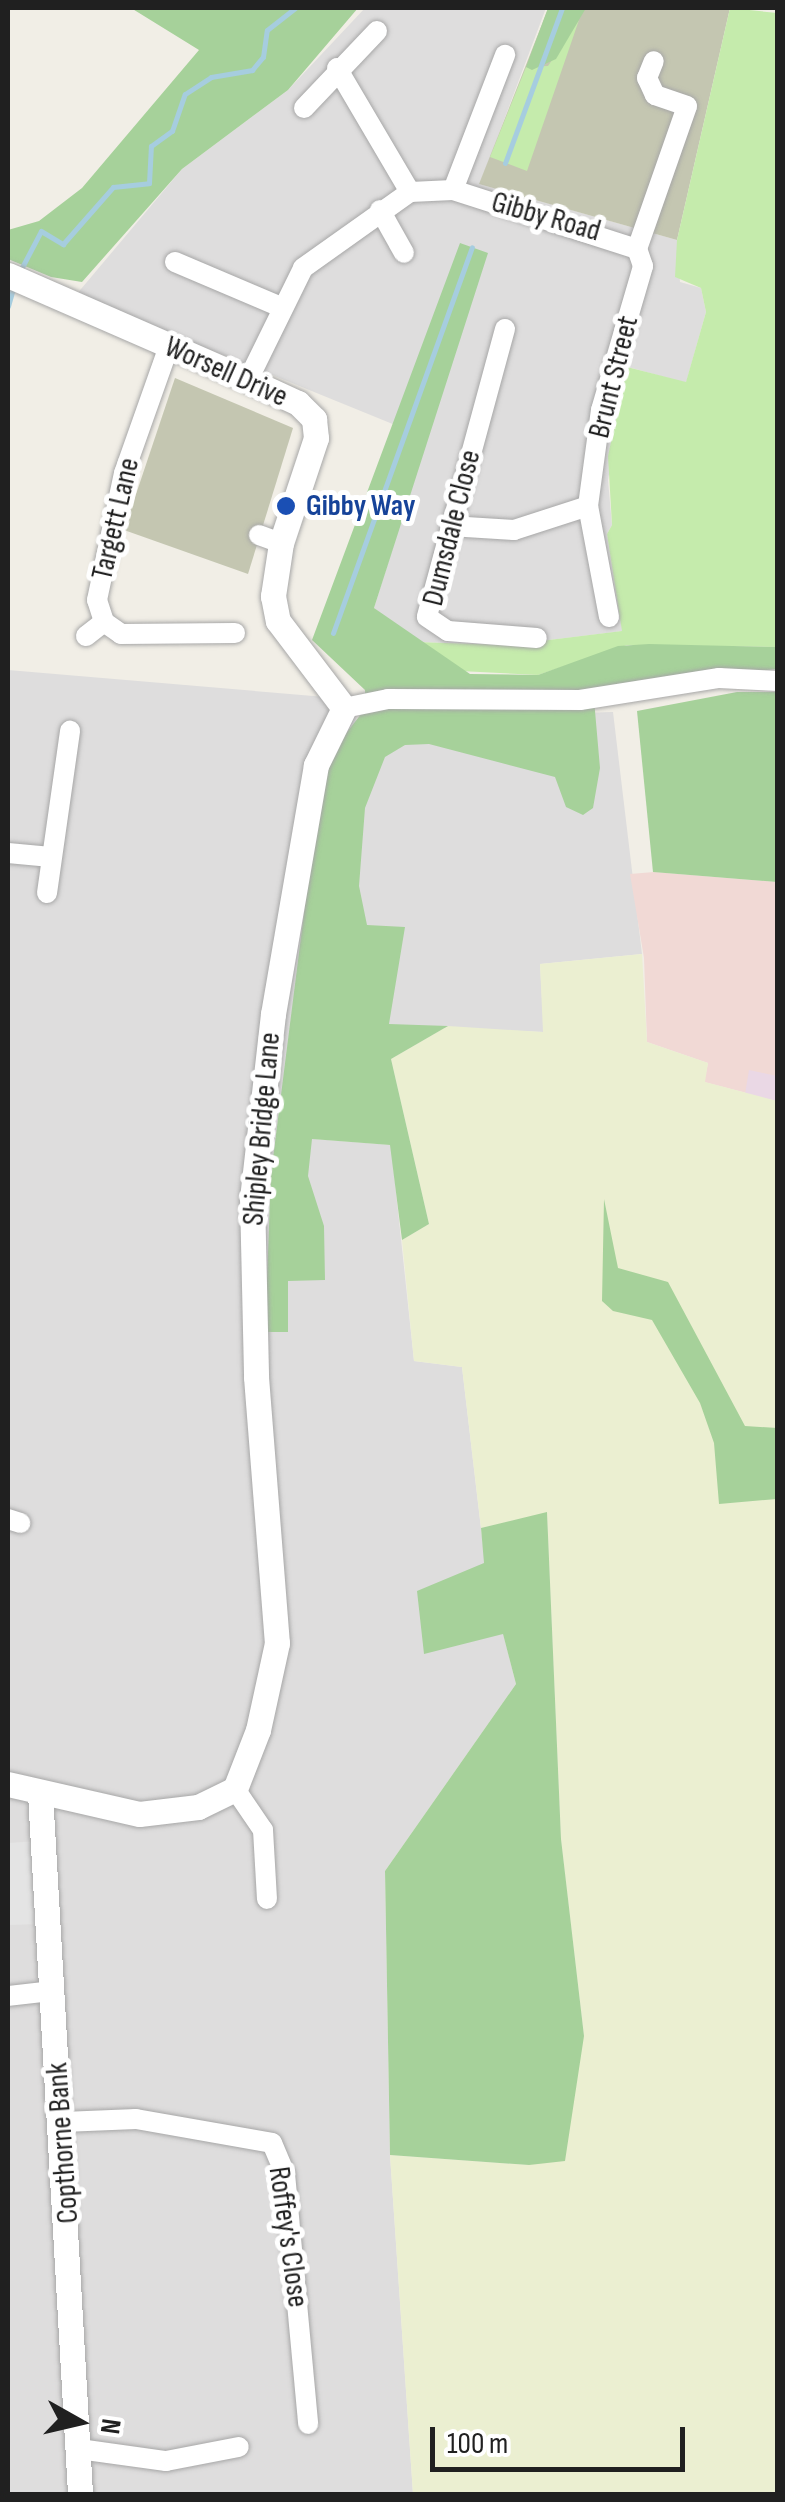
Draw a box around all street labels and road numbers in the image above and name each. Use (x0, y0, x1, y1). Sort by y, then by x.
street label: Gibby Road (487, 184, 605, 250)
street label: Brunt Street (581, 312, 647, 442)
street label: Worsell Drive (159, 329, 293, 415)
street label: Dumsdale Close (415, 446, 489, 610)
street label: Targett Lane (85, 455, 147, 583)
street label: Shipley Bridge Lane (236, 1031, 288, 1227)
street label: Copthorne Bank (39, 2061, 87, 2225)
street label: Roffey's Close (260, 2164, 316, 2310)

